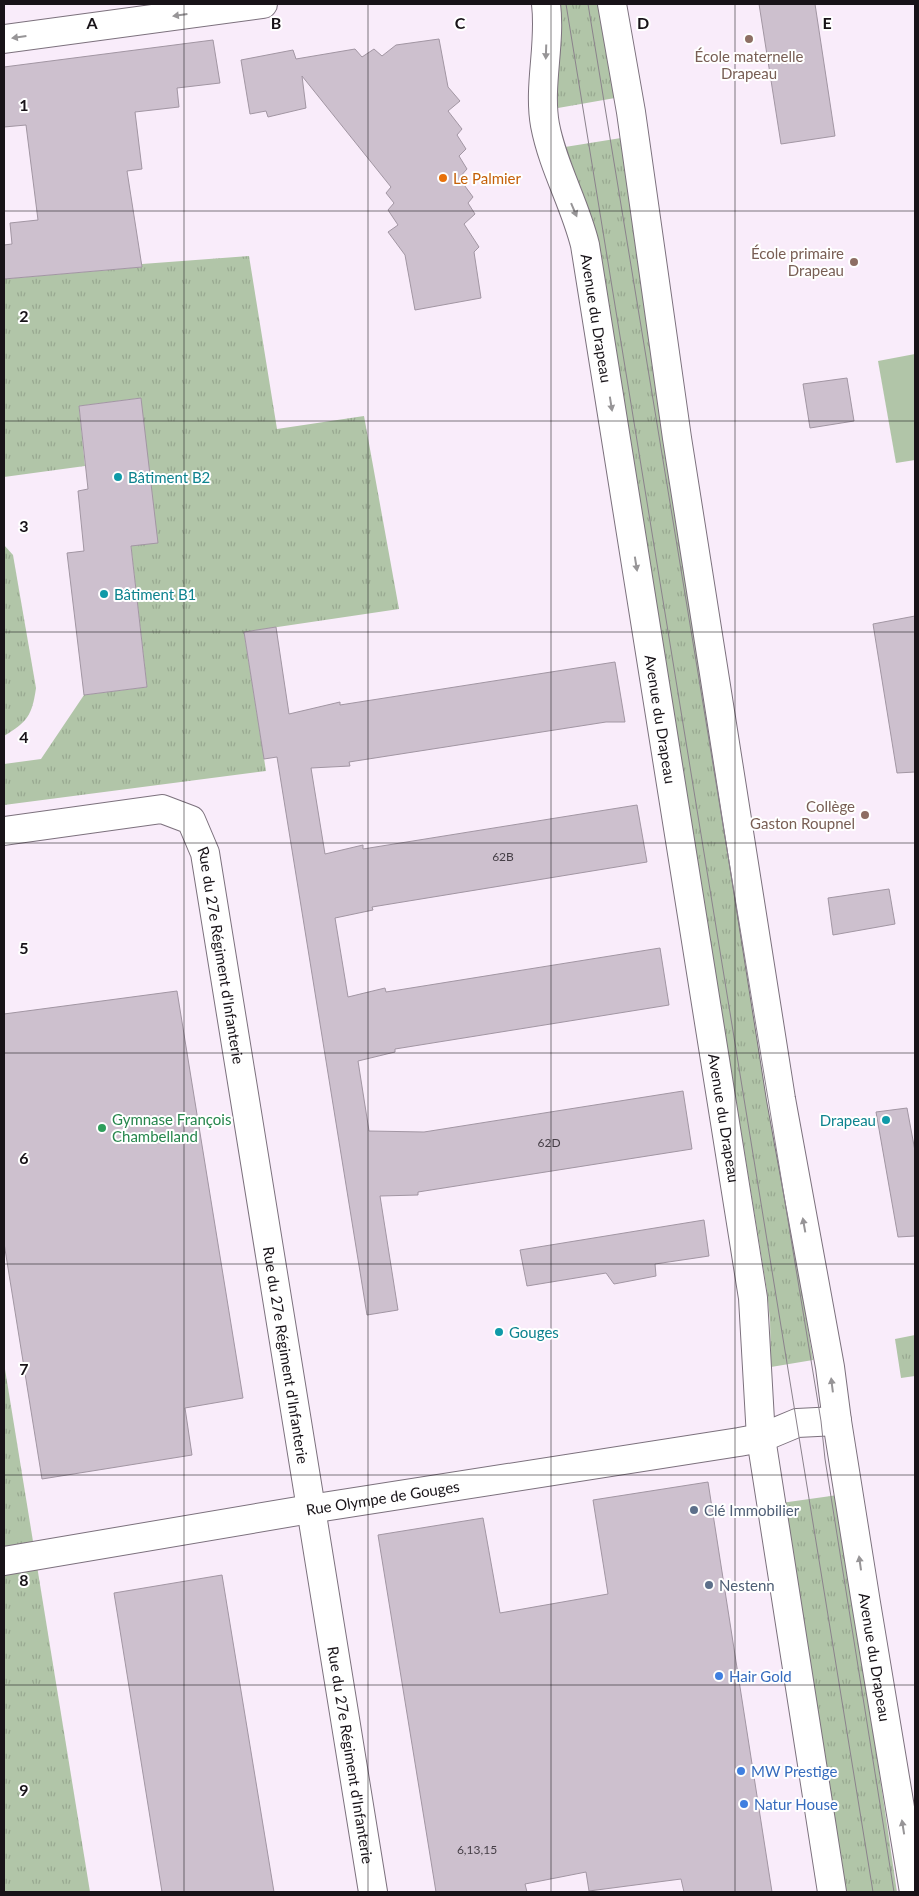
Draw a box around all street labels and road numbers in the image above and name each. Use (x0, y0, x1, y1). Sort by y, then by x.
street label: Avenue du Drapeau (578, 252, 616, 384)
street label: Avenue du Drapeau (641, 653, 680, 785)
street label: Rue du 27e Régiment d'Infanterie (194, 844, 248, 1065)
street label: Avenue du Drapeau (705, 1052, 743, 1184)
street label: Rue du 27e Régiment d'Infanterie (260, 1245, 313, 1465)
street label: Rue Olympe de Gouges (305, 1477, 461, 1518)
street label: Avenue du Drapeau (855, 1591, 895, 1723)
street label: Rue du 27e Régiment d'Infanterie (324, 1645, 377, 1865)

